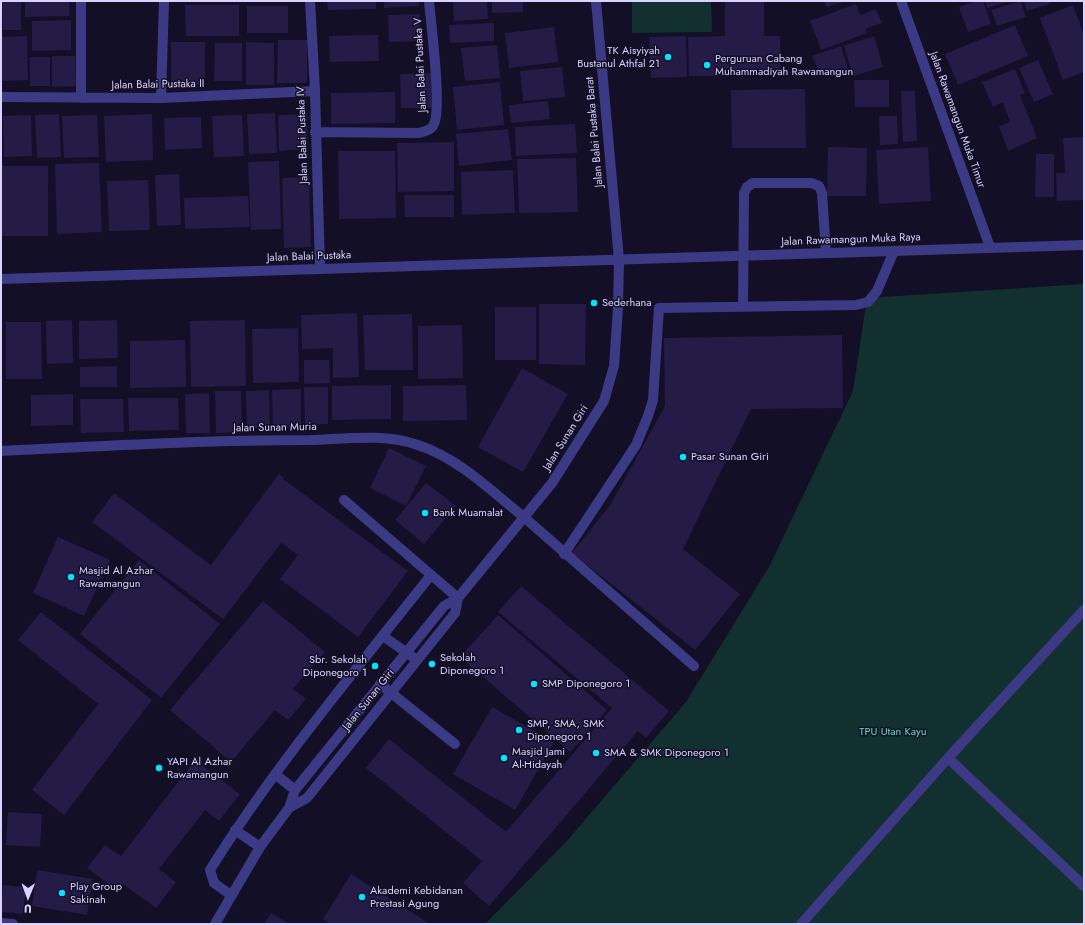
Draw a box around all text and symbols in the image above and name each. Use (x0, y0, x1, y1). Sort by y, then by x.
street label: Jalan Balai Pustaka V (412, 17, 430, 113)
place label: TK Aisyiyah Bustanul Athfal 21 (577, 44, 660, 70)
street label: Jalan Rawamangun Muka Timur (926, 50, 988, 190)
marker: TK Aisyiyah Bustanul Athfal 21 (663, 52, 673, 62)
place label: Perguruan Cabang Muhammadiyah Rawamangun (715, 52, 853, 78)
marker: Perguruan Cabang Muhammadiyah Rawamangun (702, 60, 712, 70)
street label: Jalan Balai Pustaka Barat (584, 76, 606, 188)
street label: Jalan Balai Pustaka II (111, 78, 205, 92)
street label: Jalan Balai Pustaka IV (295, 86, 311, 184)
street label: Jalan Rawamangun Muka Raya (781, 231, 921, 249)
street label: Jalan Balai Pustaka (267, 249, 351, 265)
place label: Sederhana (602, 296, 652, 310)
marker: Sederhana (589, 298, 599, 308)
street label: Jalan Sunan Giri (541, 403, 591, 473)
street label: Jalan Sunan Muria (233, 421, 317, 435)
place label: Pasar Sunan Giri (691, 450, 769, 464)
marker: Pasar Sunan Giri (678, 452, 688, 462)
place label: Bank Muamalat (433, 506, 503, 520)
marker: Bank Muamalat (420, 508, 430, 518)
place label: Masjid Al Azhar Rawamangun (79, 564, 154, 590)
marker: Masjid Al Azhar Rawamangun (66, 572, 76, 582)
place label: Sekolah Diponegoro 1 (440, 651, 504, 677)
place label: Sbr. Sekolah Diponegoro 1 (303, 653, 367, 679)
marker: Sekolah Diponegoro 1 (427, 659, 437, 669)
marker: Sbr. Sekolah Diponegoro 1 (370, 661, 380, 671)
street label: Jalan Sunan Giri (340, 667, 398, 733)
place label: SMP Diponegoro 1 (542, 677, 630, 691)
marker: SMP Diponegoro 1 (529, 679, 539, 689)
place label: SMP, SMA, SMK Diponegoro 1 (527, 717, 604, 743)
marker: SMP, SMA, SMK Diponegoro 1 (514, 725, 524, 735)
park label: TPU Utan Kayu (859, 725, 927, 739)
place label: Masjid Jami Al-Hidayah (512, 745, 565, 771)
place label: SMA & SMK Diponegoro 1 (604, 746, 729, 760)
marker: SMA & SMK Diponegoro 1 (591, 748, 601, 758)
marker: Masjid Jami Al-Hidayah (499, 753, 509, 763)
place label: YAPI Al Azhar Rawamangun (167, 755, 232, 781)
marker: YAPI Al Azhar Rawamangun (154, 763, 164, 773)
north arrow (8, 877, 48, 917)
place label: Play Group Sakinah (70, 880, 122, 906)
place label: Akademi Kebidanan Prestasi Agung (370, 884, 463, 910)
marker: Play Group Sakinah (57, 888, 67, 898)
marker: Akademi Kebidanan Prestasi Agung (357, 892, 367, 902)
text: U (24, 901, 32, 917)

